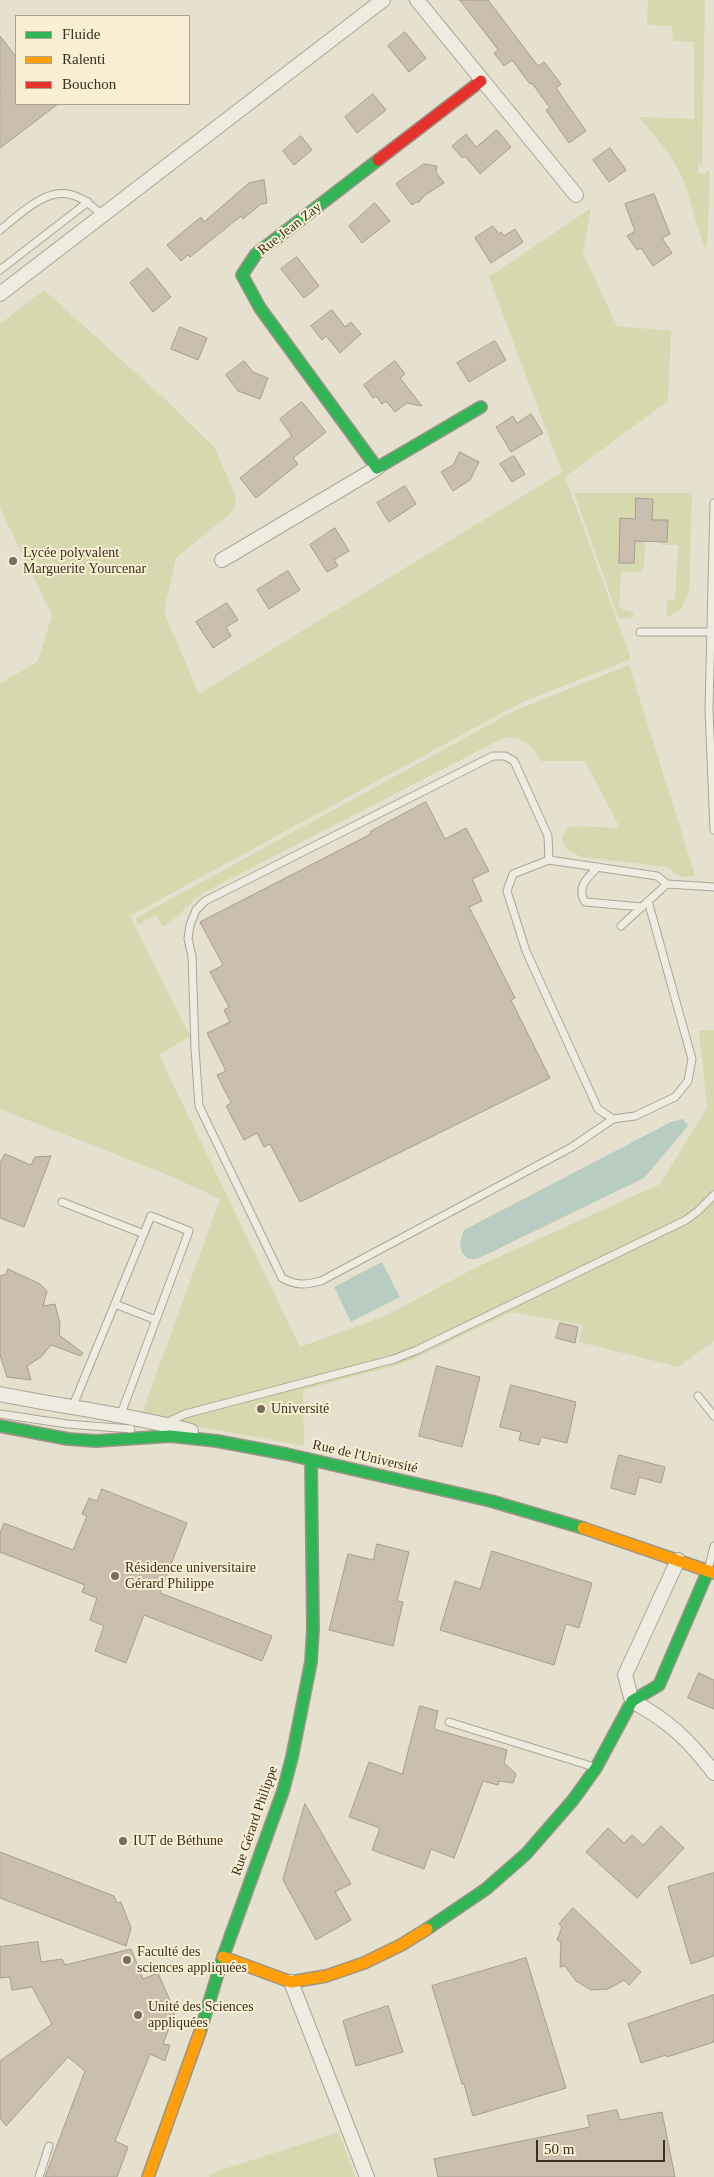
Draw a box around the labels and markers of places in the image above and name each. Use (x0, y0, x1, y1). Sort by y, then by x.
place label: Lycée polyvalent Marguerite Yourcenar (23, 545, 146, 578)
marker: Lycée polyvalent Marguerite Yourcenar (7, 555, 19, 567)
place label: Université (271, 1401, 329, 1417)
marker: Université (255, 1403, 267, 1415)
place label: Résidence universitaire Gérard Philippe (125, 1560, 256, 1592)
marker: Résidence universitaire Gérard Philippe (109, 1570, 121, 1582)
place label: IUT de Béthune (133, 1833, 223, 1849)
marker: IUT de Béthune (117, 1835, 129, 1847)
place label: Faculté des sciences appliquées (137, 1944, 247, 1976)
marker: Faculté des sciences appliquées (121, 1954, 133, 1966)
place label: Unité des Sciences appliquées (148, 1999, 254, 2031)
marker: Unité des Sciences appliquées (132, 2009, 144, 2021)

